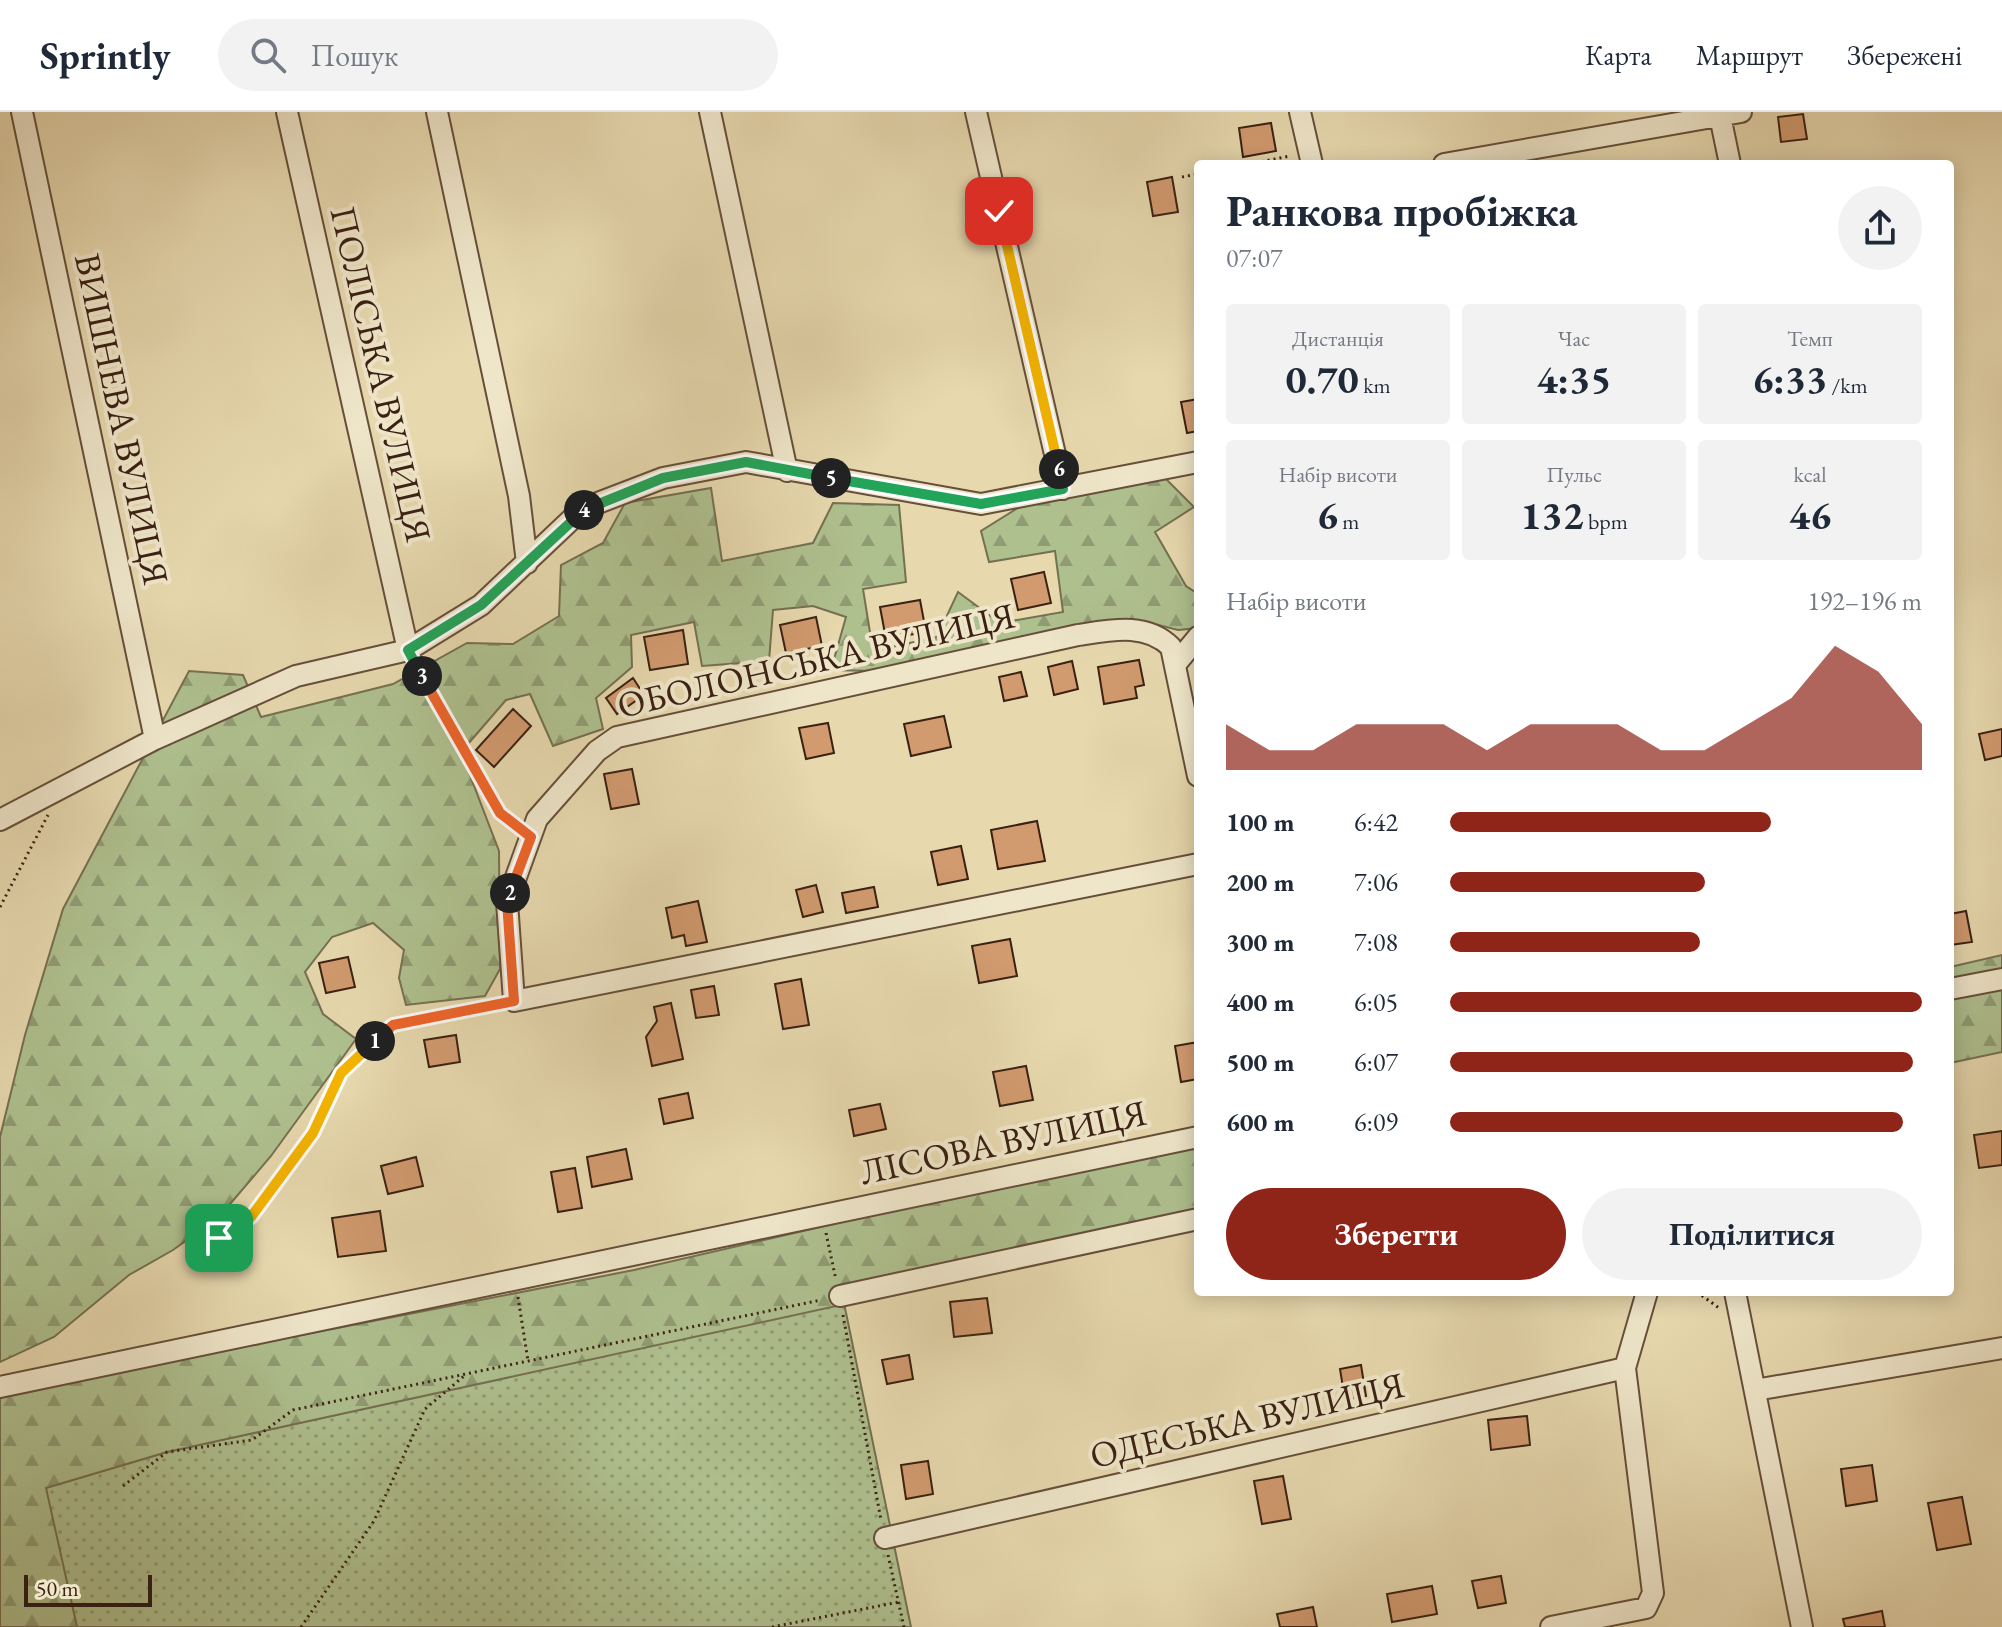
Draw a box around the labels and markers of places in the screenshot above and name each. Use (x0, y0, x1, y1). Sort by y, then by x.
pin (965, 177, 1033, 245)
pin: 6 (1039, 449, 1079, 489)
pin: 5 (811, 458, 851, 498)
pin: 4 (564, 490, 604, 530)
pin: 3 (402, 656, 442, 696)
pin: 2 (490, 873, 530, 913)
pin: 1 (355, 1021, 395, 1061)
pin (185, 1204, 253, 1272)

